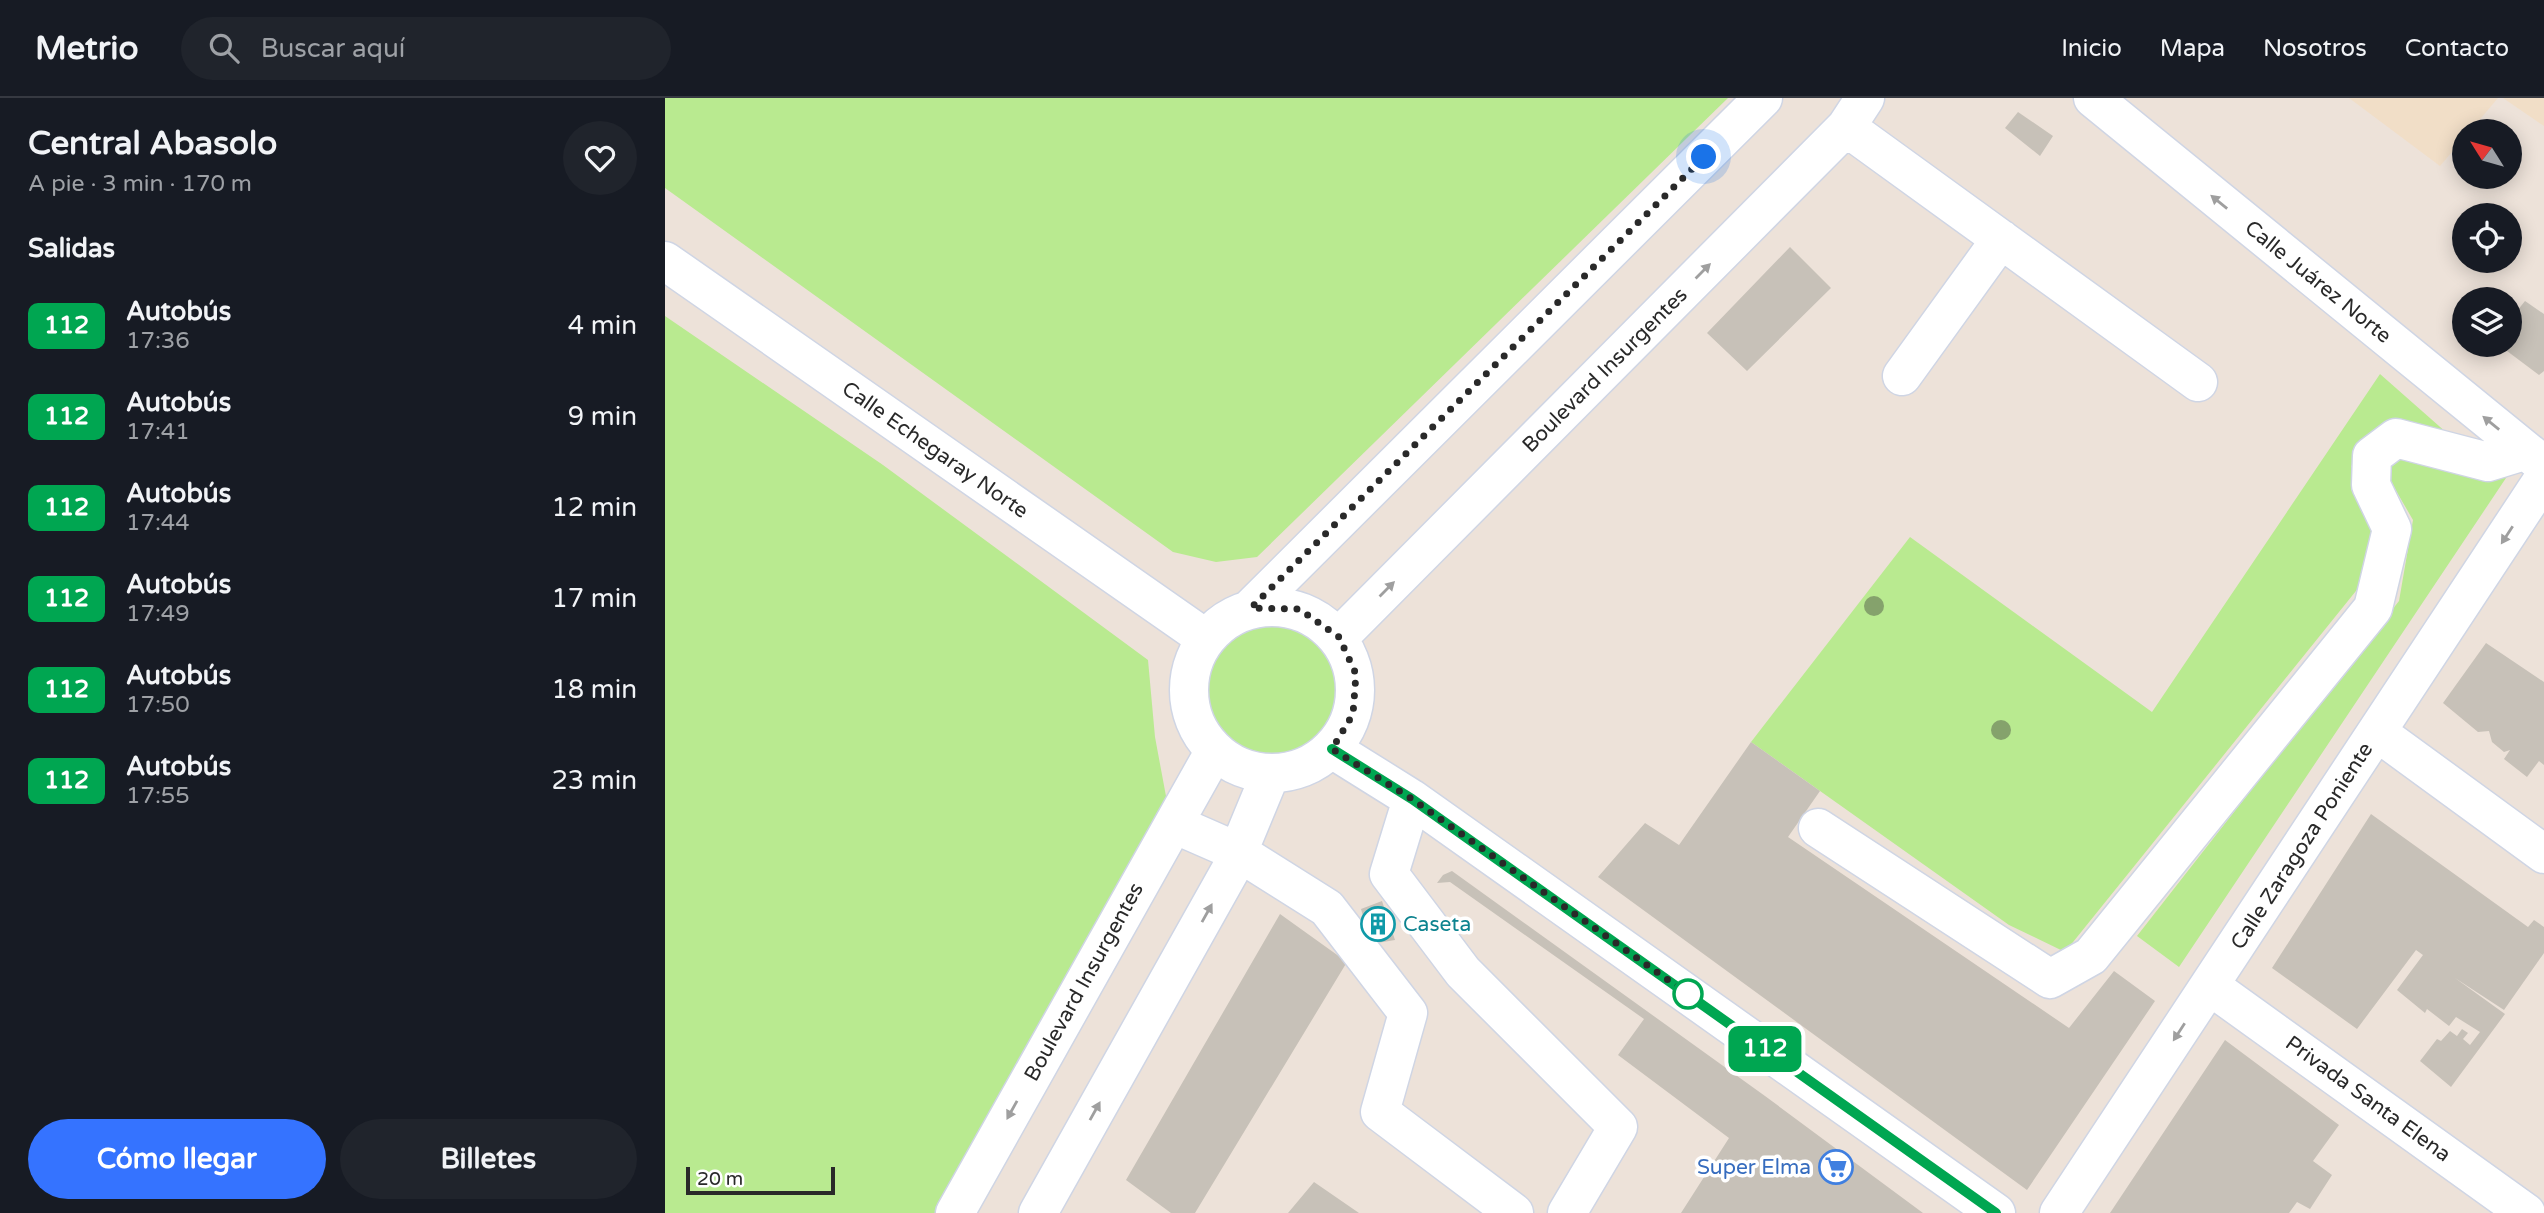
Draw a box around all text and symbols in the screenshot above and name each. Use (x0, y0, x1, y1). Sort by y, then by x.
search box (181, 17, 671, 80)
text: Metrio (35, 29, 139, 68)
icon: search (205, 29, 243, 67)
text: Buscar aquí (261, 33, 405, 64)
text: Inicio (2061, 34, 2122, 63)
text: Mapa (2160, 34, 2225, 63)
text: Nosotros (2263, 34, 2367, 63)
text: Contacto (2405, 34, 2509, 63)
north arrow (2452, 119, 2522, 189)
map controls (2452, 119, 2522, 357)
button: heart (563, 121, 637, 195)
text: Central Abasolo (28, 124, 277, 163)
your location (1686, 139, 1721, 174)
text: A pie · 3 min · 170 m (28, 170, 252, 198)
one-way arrow (2211, 194, 2229, 209)
button: locate (2452, 203, 2522, 273)
street label: Calle Juárez Norte (2240, 215, 2396, 349)
text: Salidas (28, 233, 115, 264)
one-way arrow (1694, 262, 1711, 279)
street label: Boulevard Insurgentes (1517, 282, 1693, 458)
button: layers (2452, 287, 2522, 357)
text: Autobús (126, 296, 231, 327)
text: 4 min (568, 310, 637, 341)
text: 112 (44, 311, 89, 340)
text: 17:36 (126, 327, 190, 355)
street label: Calle Echegaray Norte (837, 376, 1033, 524)
text: Autobús (126, 387, 231, 418)
text: 9 min (568, 401, 637, 432)
text: 112 (44, 402, 89, 431)
one-way arrow (2482, 416, 2499, 431)
text: 17:41 (126, 418, 190, 446)
text: Autobús (126, 478, 231, 509)
text: 12 min (551, 492, 637, 523)
text: 112 (44, 493, 89, 522)
text: 17:44 (126, 509, 190, 537)
one-way arrow (2500, 525, 2513, 544)
text: Autobús (126, 569, 231, 600)
one-way arrow (1379, 580, 1396, 597)
text: 17 min (551, 583, 637, 614)
text: 112 (44, 584, 89, 613)
text: 17:49 (126, 600, 190, 628)
text: Autobús (126, 660, 231, 691)
text: 18 min (551, 674, 637, 705)
text: 112 (44, 675, 89, 704)
text: 17:50 (126, 691, 190, 719)
street label: Calle Zaragoza Poniente (2226, 738, 2378, 954)
text: Autobús (126, 751, 231, 782)
text: 23 min (551, 765, 637, 796)
text: 112 (44, 766, 89, 795)
text: 17:55 (126, 782, 190, 810)
street label: Boulevard Insurgentes (1019, 878, 1149, 1086)
one-way arrow (1201, 903, 1213, 922)
building icon: Caseta (1359, 905, 1397, 943)
place label: Caseta (1403, 912, 1471, 937)
unlabelled marker (1673, 979, 1703, 1009)
one-way arrow (2173, 1022, 2186, 1041)
line badge: 112 (1725, 1026, 1805, 1072)
street label: Privada Santa Elena (2280, 1031, 2456, 1167)
text: 112 (1742, 1034, 1788, 1063)
one-way arrow (1006, 1100, 1018, 1120)
one-way arrow (1089, 1101, 1101, 1121)
button: Cómo llegar (28, 1119, 326, 1199)
button: Billetes (340, 1119, 637, 1199)
supermarket icon: Super Elma (1817, 1148, 1855, 1186)
place label: Super Elma (1697, 1155, 1811, 1180)
scale bar (686, 1164, 835, 1196)
text: 20 m (697, 1168, 743, 1190)

